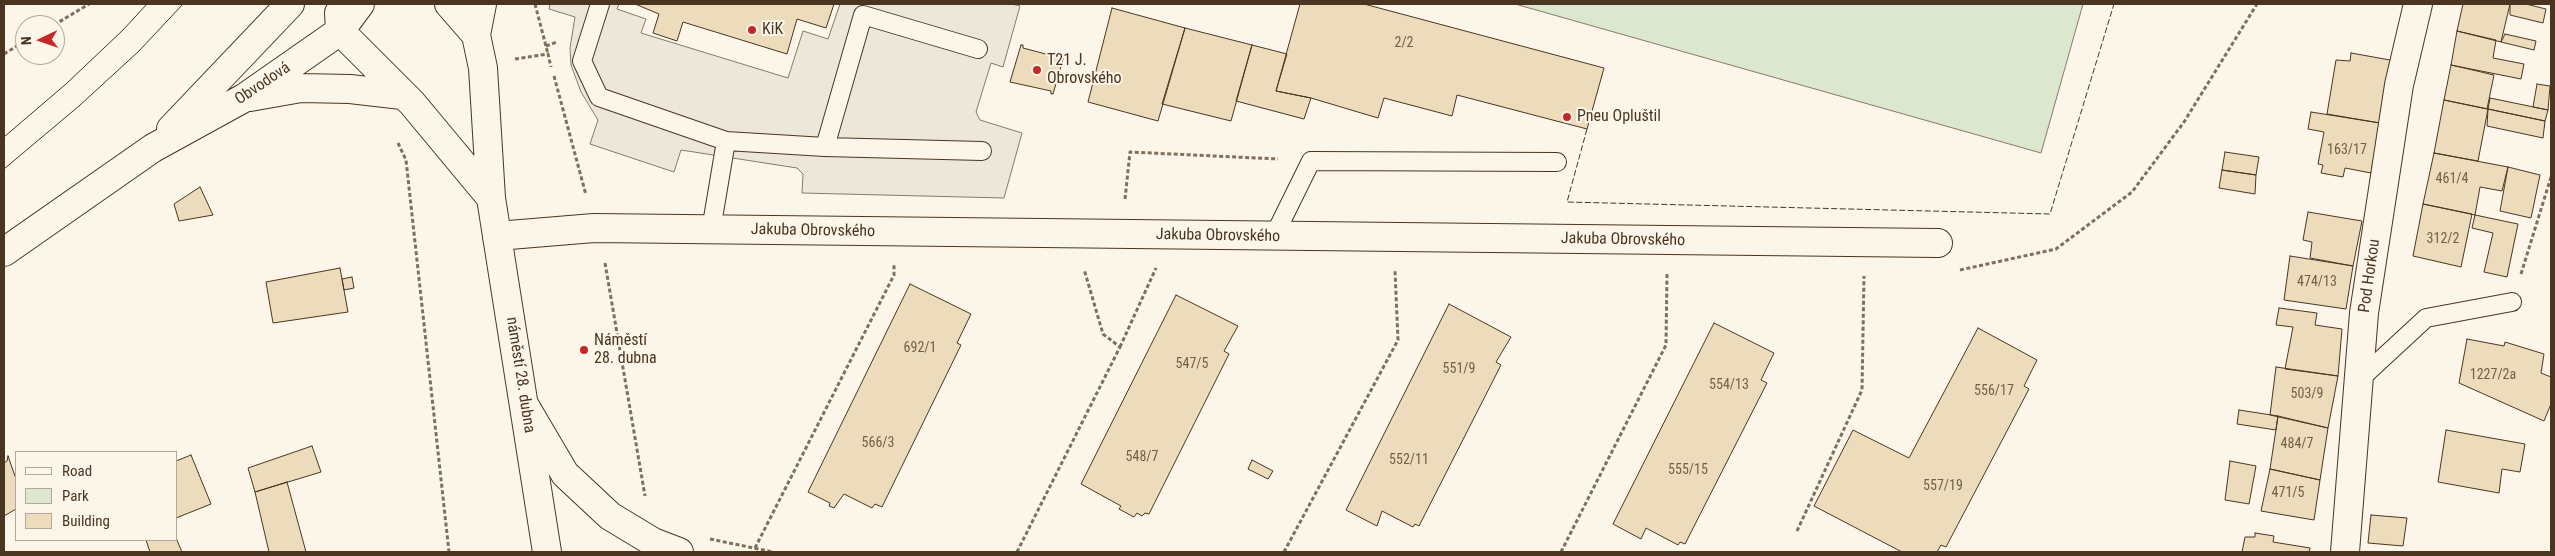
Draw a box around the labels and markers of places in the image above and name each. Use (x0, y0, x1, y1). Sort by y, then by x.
place label: KiK (762, 20, 783, 40)
marker: KiK (746, 24, 758, 36)
place label: T21 J. Obrovského (1047, 51, 1122, 89)
marker: T21 J. Obrovského (1031, 64, 1043, 76)
place label: Pneu Opluštil (1577, 107, 1661, 127)
marker: Pneu Opluštil (1561, 111, 1573, 123)
place label: Náměstí 28. dubna (594, 331, 657, 369)
marker: Náměstí 28. dubna (578, 344, 590, 356)

